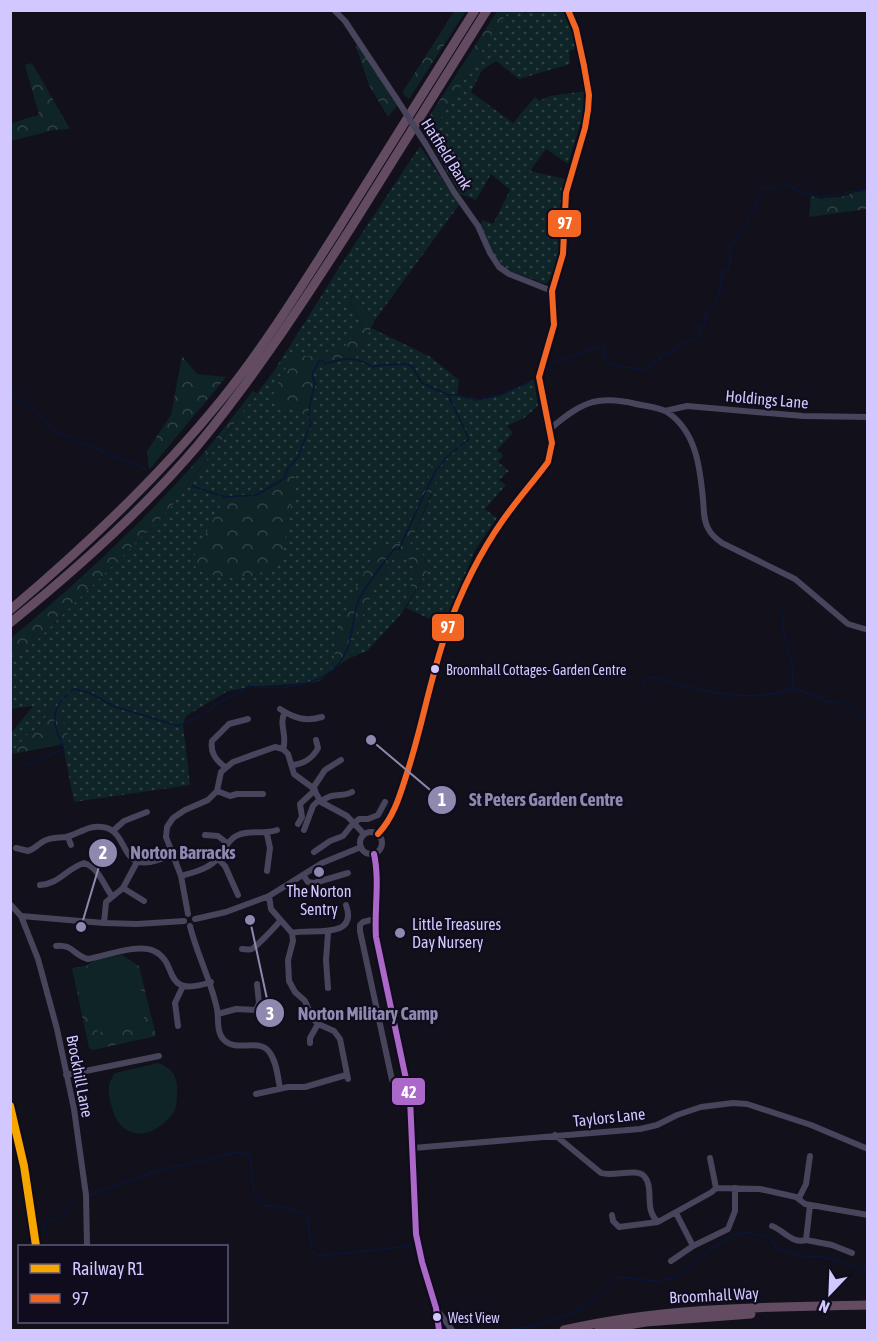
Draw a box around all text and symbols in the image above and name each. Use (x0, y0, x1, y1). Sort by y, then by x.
street label: Hatfield Bank (418, 115, 476, 193)
line badge: 97 (547, 209, 582, 238)
text: 97 (557, 214, 573, 232)
street label: Holdings Lane (725, 386, 809, 413)
line badge: 97 (431, 613, 465, 642)
text: 97 (440, 618, 456, 636)
place label: Broomhall Cottages- Garden Centre (446, 662, 626, 678)
marker: Broomhall Cottages- Garden Centre (429, 663, 441, 675)
callout: St Peters Garden Centre (427, 782, 635, 818)
text: 1 (438, 789, 446, 810)
text: St Peters Garden Centre (469, 789, 623, 810)
callout: Norton Barracks (88, 835, 248, 871)
text: 2 (99, 842, 107, 863)
text: Norton Barracks (130, 842, 236, 863)
marker: The Norton Sentry (312, 865, 326, 879)
place label: The Norton Sentry (286, 882, 352, 919)
place label: Little Treasures Day Nursery (412, 915, 501, 952)
marker: Little Treasures Day Nursery (393, 926, 407, 940)
callout: Norton Military Camp (255, 995, 450, 1031)
text: 3 (266, 1003, 274, 1024)
text: Norton Military Camp (298, 1003, 438, 1024)
street label: Brockhill Lane (63, 1033, 97, 1119)
line badge: 42 (391, 1077, 426, 1106)
text: 42 (400, 1083, 417, 1101)
street label: Taylors Lane (572, 1104, 646, 1131)
legend (18, 1245, 228, 1323)
text: Railway R1 (72, 1258, 144, 1279)
north arrow (800, 1263, 860, 1323)
street label: Broomhall Way (669, 1284, 760, 1307)
text: 97 (72, 1288, 89, 1309)
text: N (816, 1297, 832, 1317)
place label: West View (448, 1310, 500, 1326)
marker: West View (431, 1311, 443, 1323)

